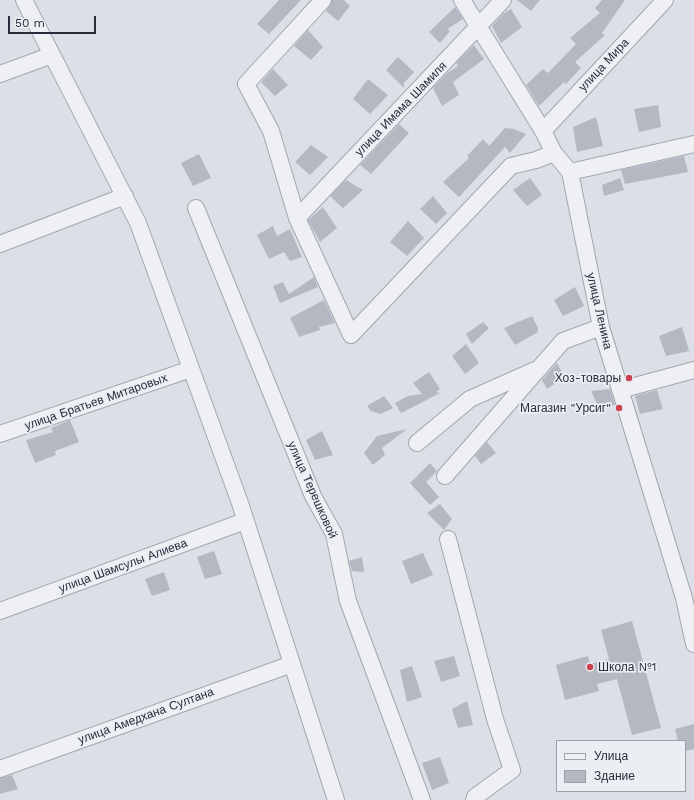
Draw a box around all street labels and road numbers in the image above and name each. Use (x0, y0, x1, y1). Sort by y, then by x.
street label: улица Мира (576, 36, 632, 94)
street label: улица Имама Шамиля (352, 59, 450, 159)
street label: улица Ленина (583, 271, 615, 351)
street label: улица Братьев Митаровых (23, 371, 169, 433)
street label: улица Терешковой (284, 439, 340, 541)
street label: улица Шамсулы Алиева (57, 536, 189, 596)
street label: улица Амедхана Султана (76, 685, 216, 747)

